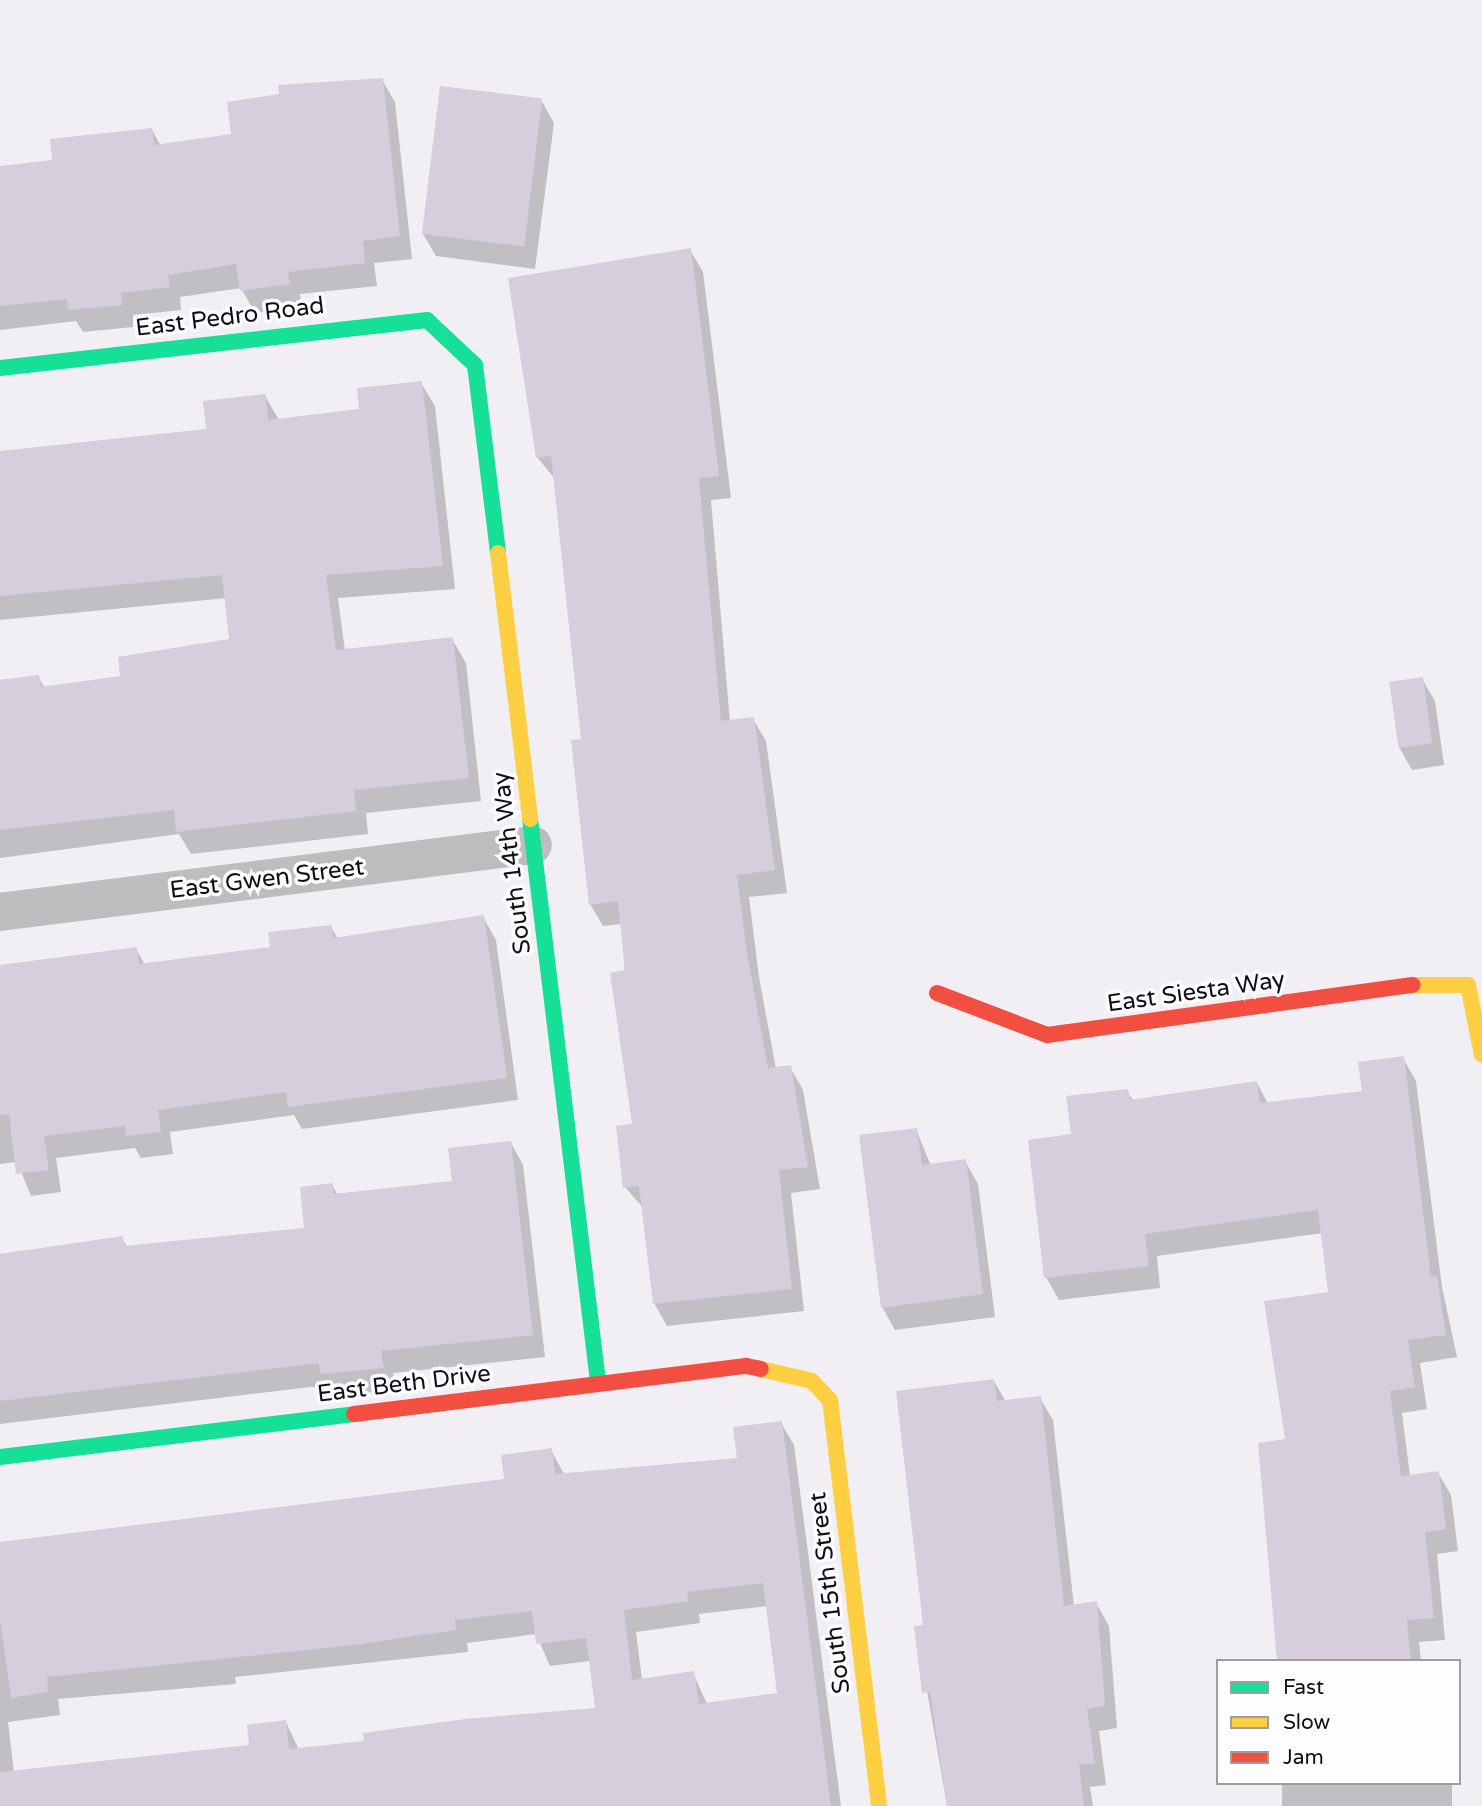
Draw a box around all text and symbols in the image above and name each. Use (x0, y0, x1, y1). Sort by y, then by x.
street label: East Pedro Road (134, 291, 326, 343)
street label: South 14th Way (487, 770, 537, 956)
street label: East Gwen Street (168, 853, 366, 905)
street label: East Siesta Way (1105, 965, 1287, 1019)
street label: East Beth Drive (316, 1359, 492, 1409)
street label: South 15th Street (803, 1491, 857, 1695)
legend (1216, 1659, 1461, 1785)
text: Fast (1283, 1675, 1324, 1700)
text: Slow (1283, 1710, 1330, 1735)
text: Jam (1283, 1745, 1324, 1770)

